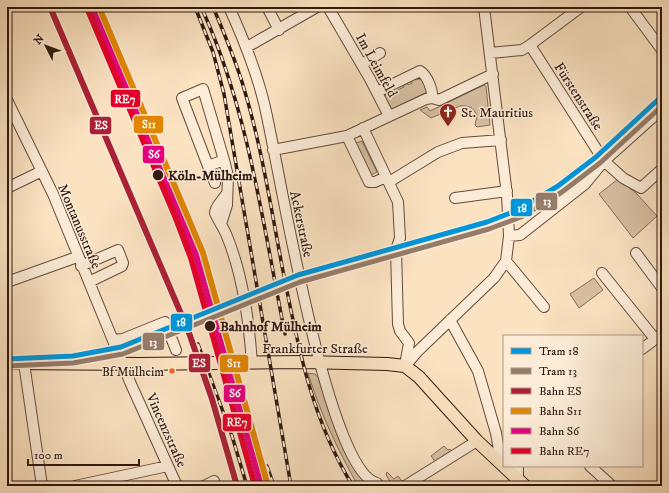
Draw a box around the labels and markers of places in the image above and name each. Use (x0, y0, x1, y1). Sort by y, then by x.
church icon: St. Mauritius (438, 102, 458, 127)
place label: St. Mauritius (461, 104, 533, 122)
place label: Köln-Mülheim (168, 167, 253, 185)
marker: Köln-Mülheim (151, 168, 165, 182)
place label: Bahnhof Mülheim (220, 318, 322, 336)
marker: Bahnhof Mülheim (203, 319, 217, 333)
place label: Bf Mülheim (102, 364, 164, 380)
marker: Bf Mülheim (167, 366, 177, 376)

